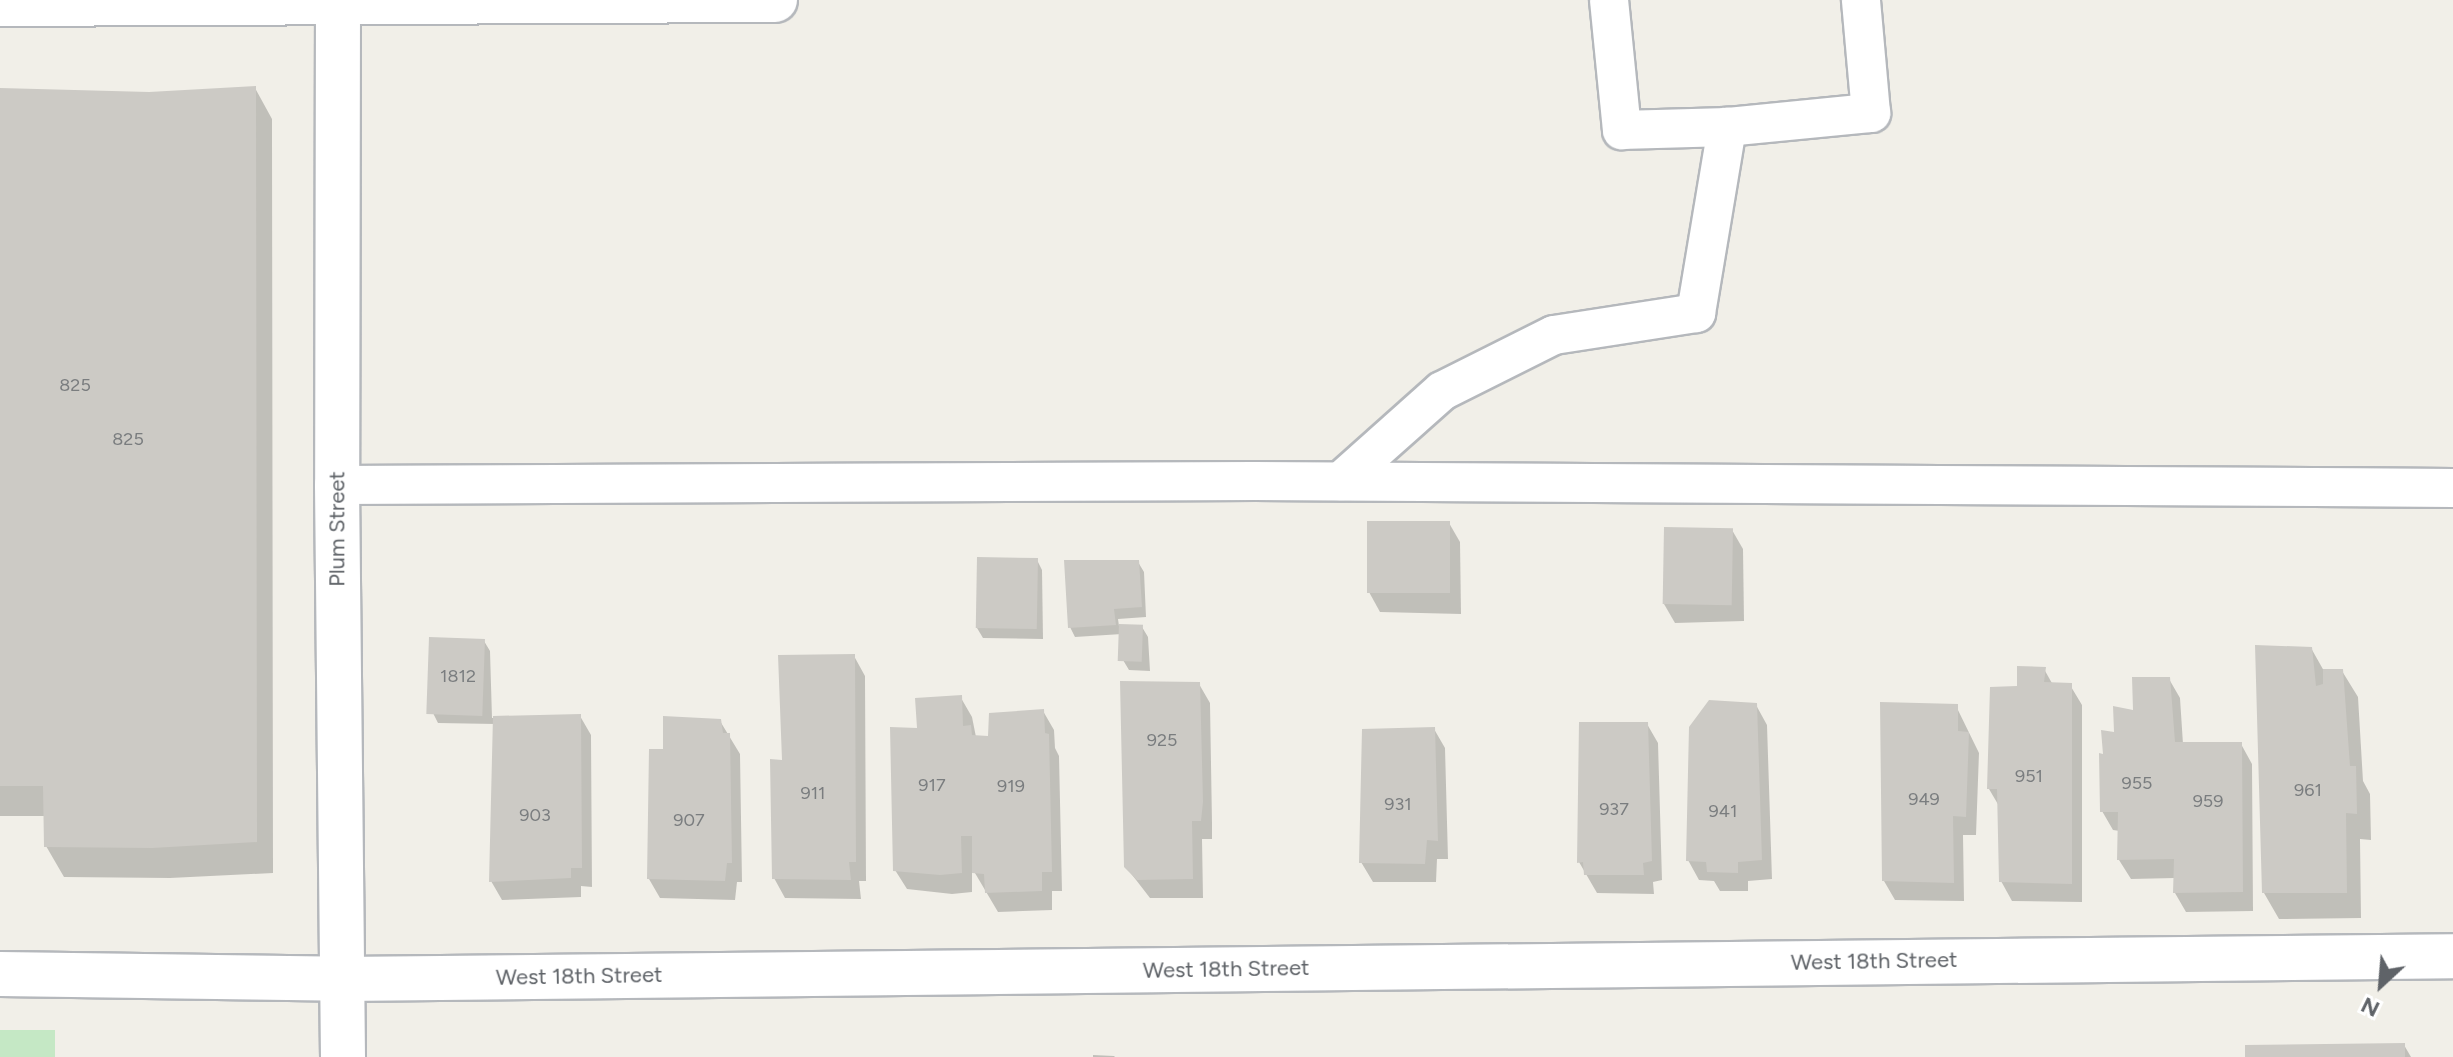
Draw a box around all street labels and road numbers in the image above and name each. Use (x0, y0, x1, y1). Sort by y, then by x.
street label: Plum Street (324, 471, 350, 587)
street label: West 18th Street (1791, 946, 1957, 976)
street label: West 18th Street (1143, 954, 1309, 984)
street label: West 18th Street (496, 961, 662, 991)

